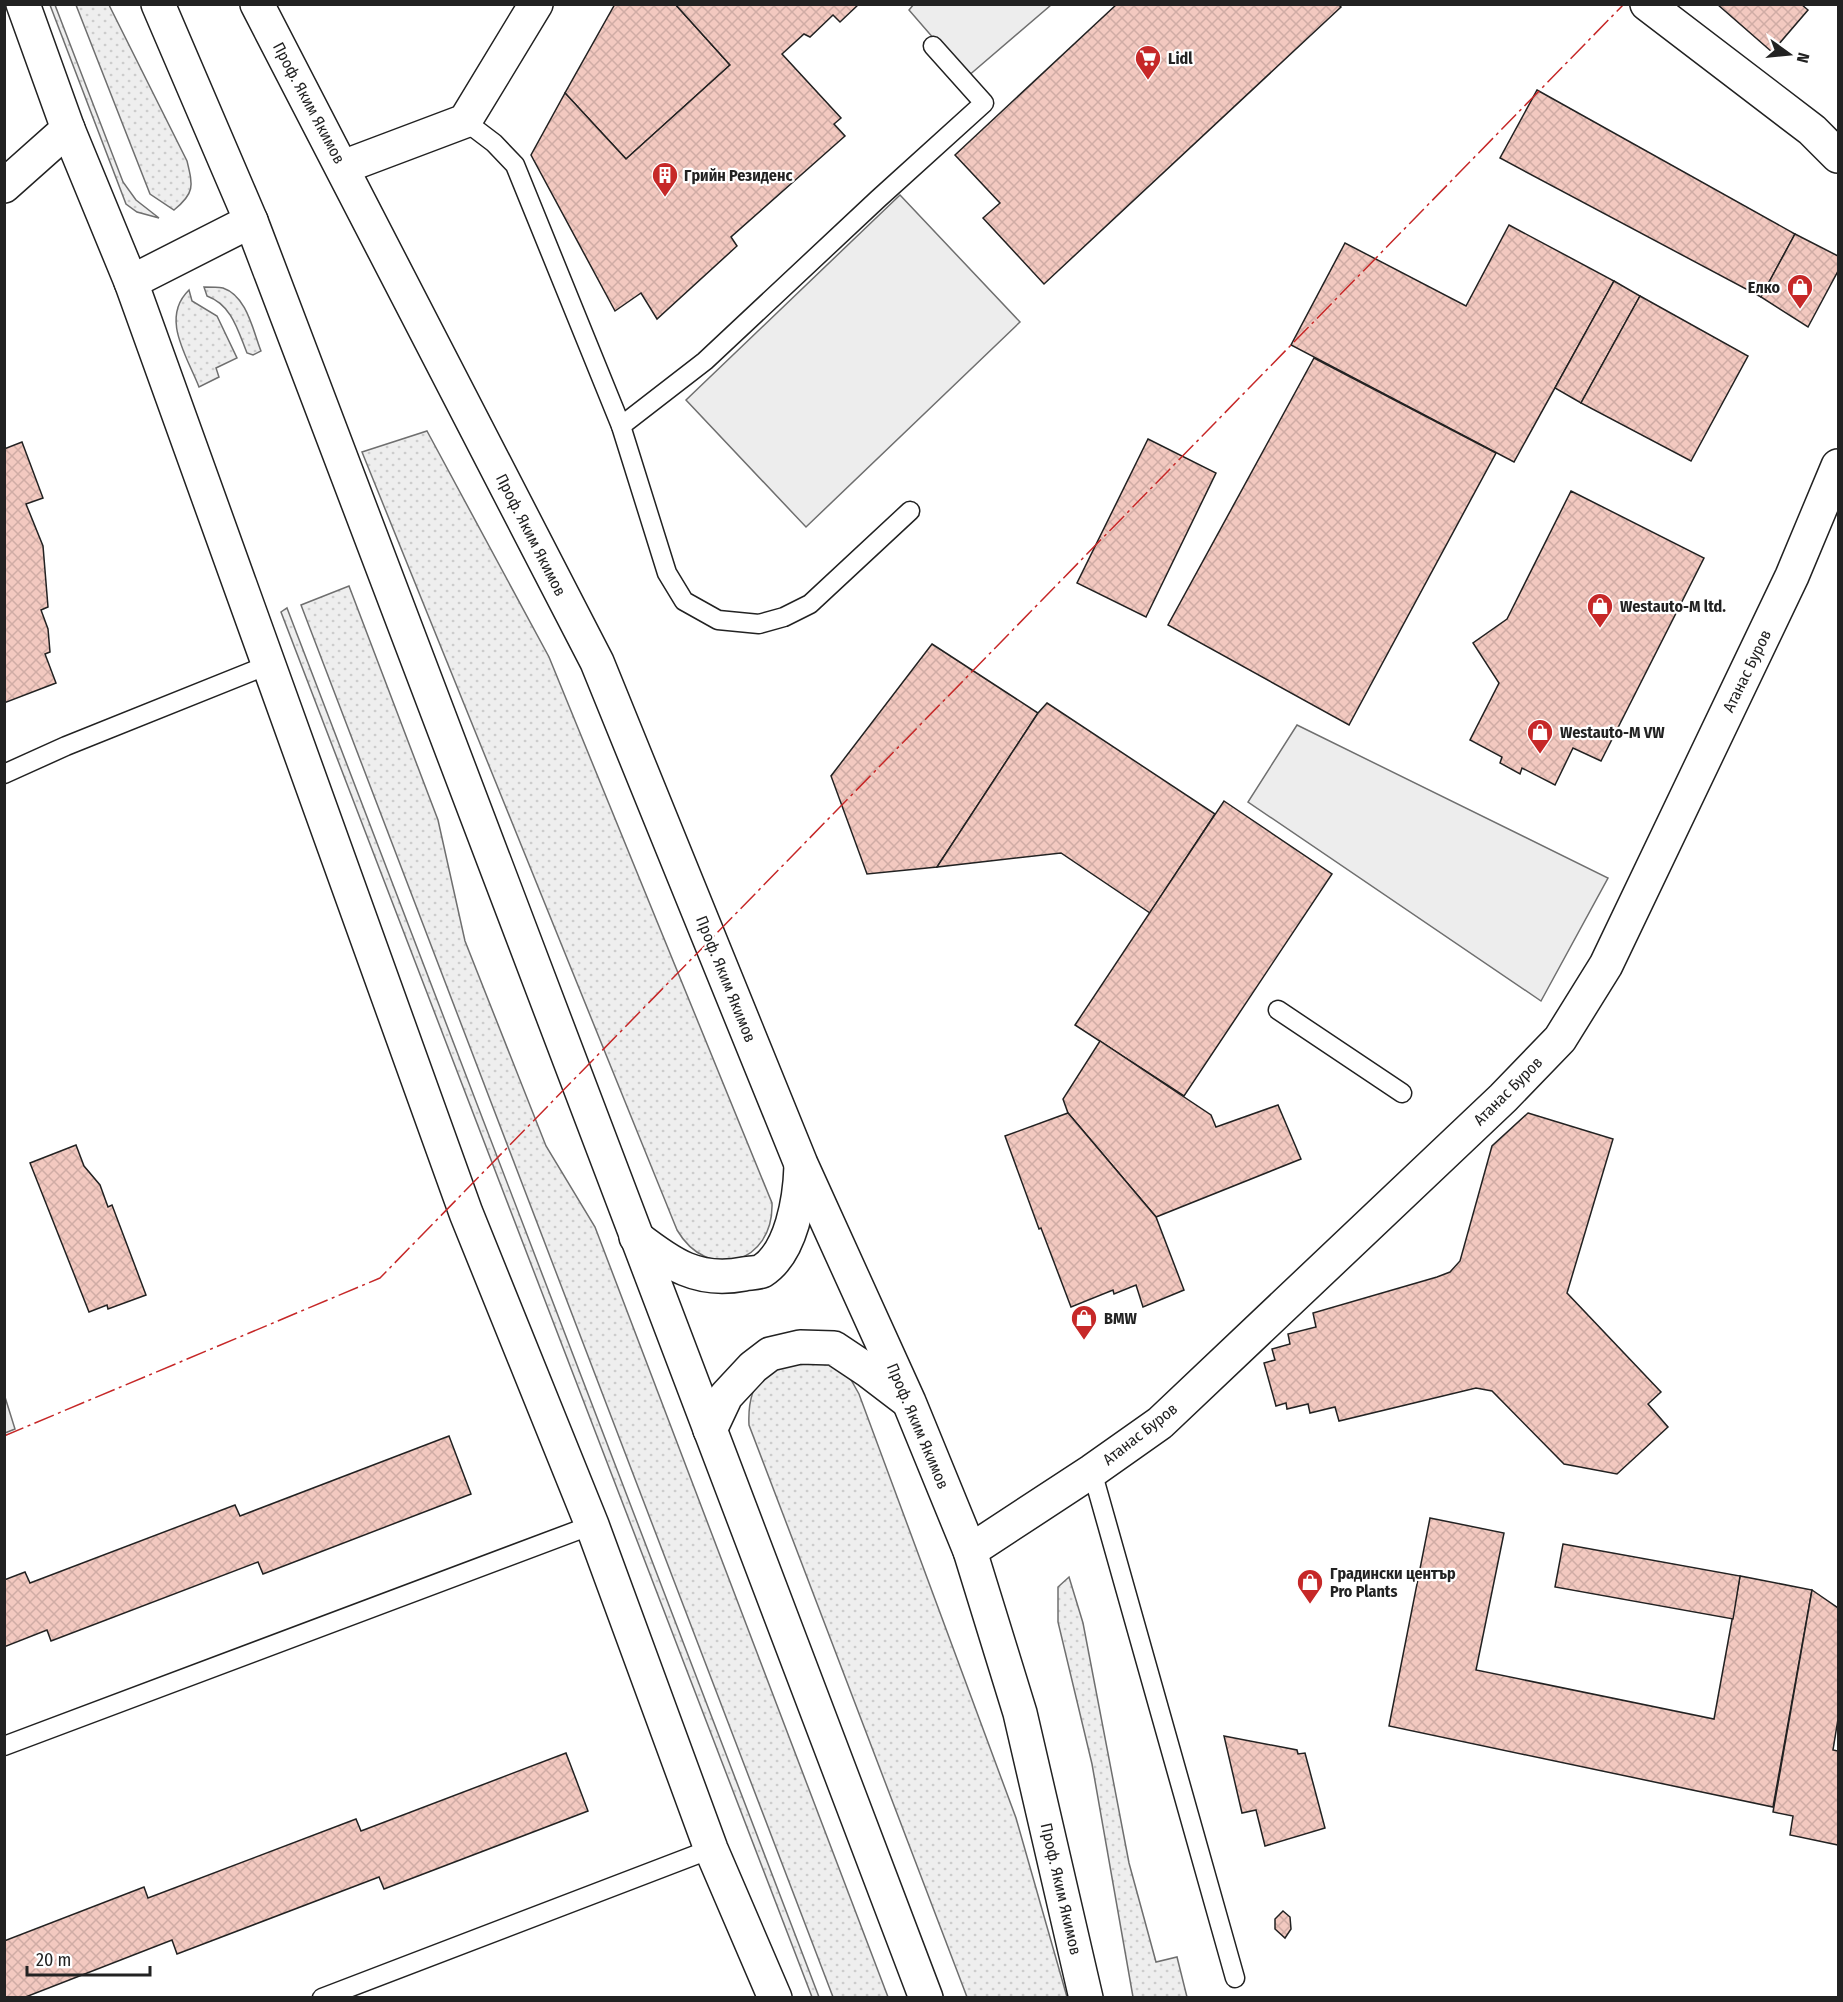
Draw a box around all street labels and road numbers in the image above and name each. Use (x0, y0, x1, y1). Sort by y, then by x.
street label: Проф. Яким Якимов (269, 39, 349, 167)
street label: Проф. Яким Якимов (492, 471, 570, 599)
street label: Атанас Буров (1719, 627, 1775, 715)
street label: Проф. Яким Якимов (692, 913, 760, 1045)
street label: Атанас Буров (1470, 1053, 1546, 1129)
street label: Проф. Яким Якимов (883, 1360, 953, 1492)
street label: Атанас Буров (1099, 1399, 1181, 1469)
street label: Проф. Яким Якимов (1037, 1821, 1085, 1957)

